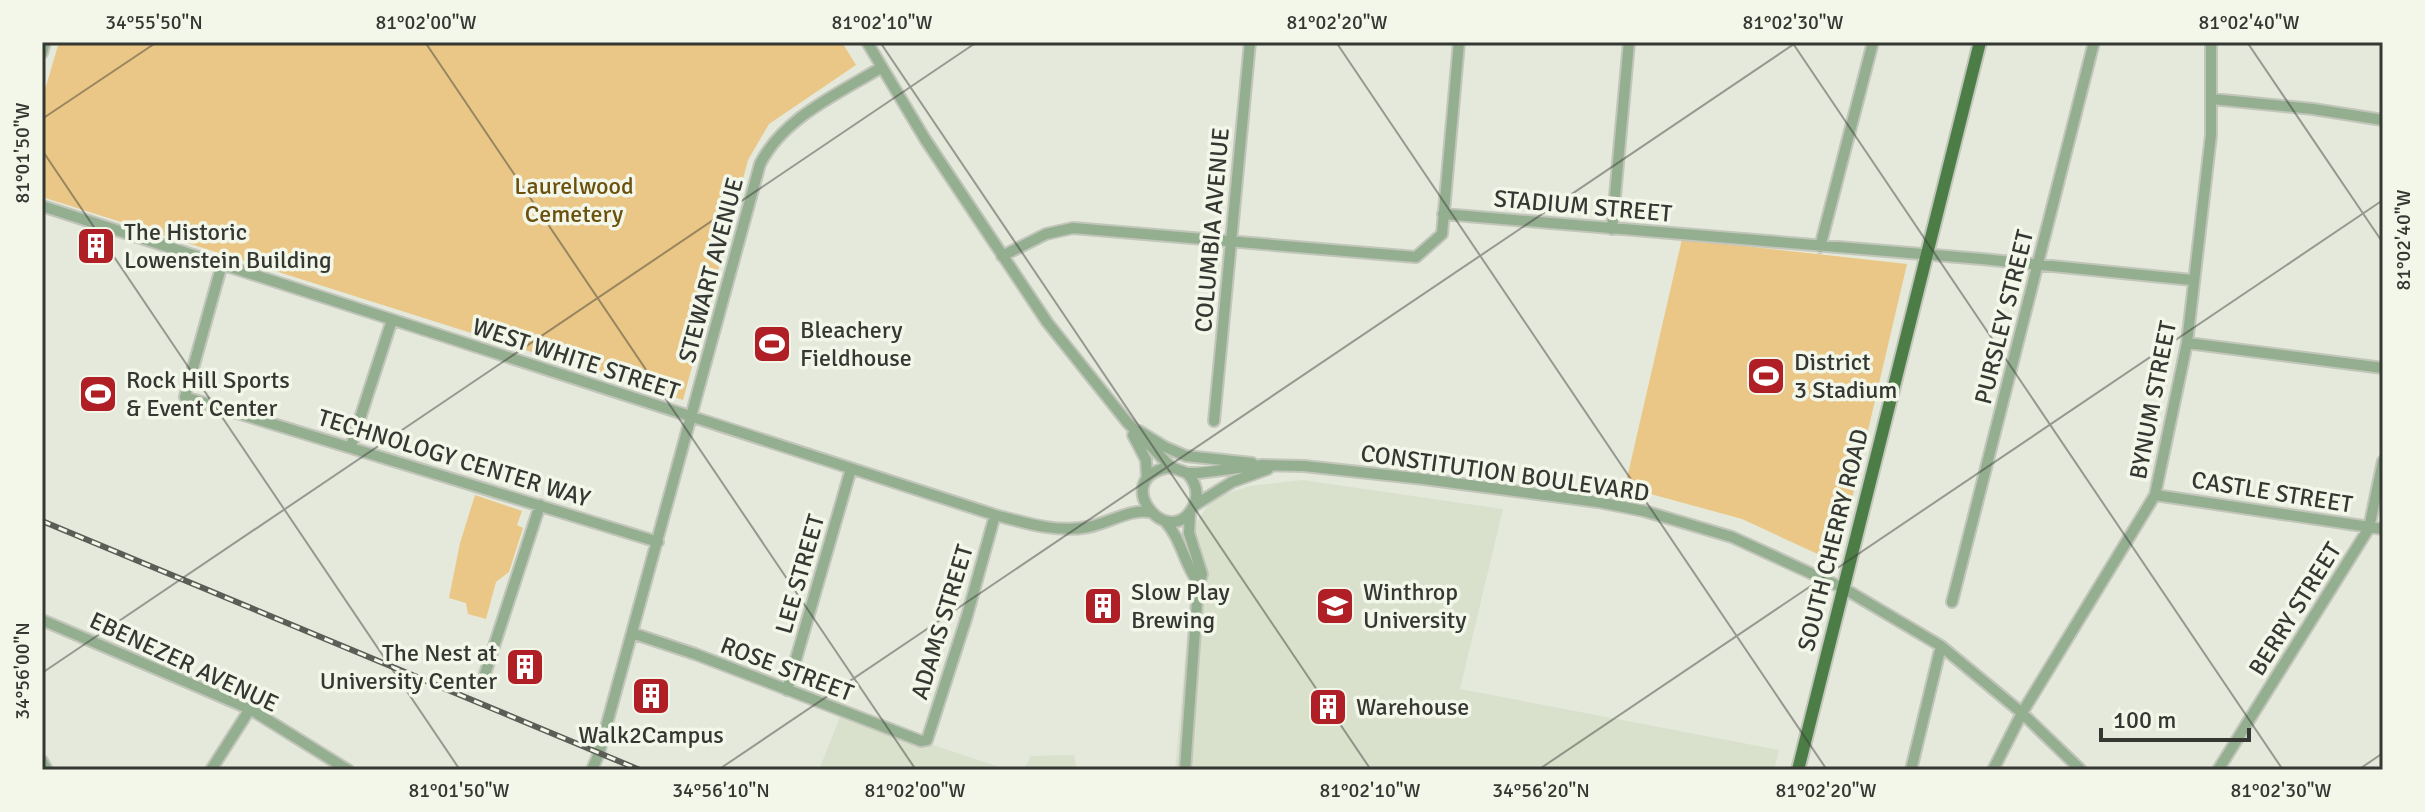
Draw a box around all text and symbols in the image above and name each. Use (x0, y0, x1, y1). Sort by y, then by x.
text: 34°55'50"N (105, 10, 203, 35)
text: 81°02'00"W (375, 10, 477, 35)
text: 81°02'10"W (831, 10, 933, 35)
text: 81°02'20"W (1286, 10, 1388, 35)
text: 81°02'30"W (1742, 10, 1844, 35)
text: 81°02'40"W (2198, 10, 2300, 35)
text: 81°01'50"W (10, 102, 35, 204)
street label: COLUMBIA AVENUE (1188, 126, 1236, 334)
park label: Laurelwood Cemetery (514, 171, 634, 229)
street label: STEWART AVENUE (672, 174, 750, 366)
street label: STADIUM STREET (1493, 183, 1674, 229)
text: 81°02'40"W (2391, 189, 2416, 291)
place label: The Historic Lowenstein Building (124, 217, 332, 275)
building icon: The Historic Lowenstein Building (75, 225, 117, 267)
street label: PURSLEY STREET (1968, 227, 2040, 407)
street label: WEST WHITE STREET (469, 311, 684, 407)
place label: Bleachery Fieldhouse (800, 315, 912, 373)
street label: BYNUM STREET (2123, 318, 2183, 482)
sports icon: Bleachery Fieldhouse (751, 323, 793, 365)
place label: District 3 Stadium (1794, 347, 1897, 405)
sports icon: District 3 Stadium (1745, 355, 1787, 397)
place label: Rock Hill Sports & Event Center (126, 365, 290, 423)
sports icon: Rock Hill Sports & Event Center (77, 373, 119, 415)
street label: TECHNOLOGY CENTER WAY (314, 402, 594, 514)
street label: SOUTH CHERRY ROAD (1791, 426, 1875, 654)
street label: CONSTITUTION BOULEVARD (1359, 438, 1651, 508)
street label: CASTLE STREET (2189, 464, 2355, 520)
street label: LEE STREET (769, 511, 831, 637)
street label: BERRY STREET (2242, 537, 2348, 681)
street label: ADAMS STREET (904, 541, 980, 703)
place label: Slow Play Brewing (1131, 577, 1230, 635)
place label: Winthrop University (1363, 577, 1467, 635)
building icon: Slow Play Brewing (1082, 585, 1124, 627)
school or university icon: Winthrop University (1314, 585, 1356, 627)
street label: EBENEZER AVENUE (85, 605, 283, 719)
text: 34°56'00"N (10, 622, 35, 720)
street label: ROSE STREET (716, 630, 858, 708)
place label: The Nest at University Center (320, 638, 497, 696)
building icon: The Nest at University Center (504, 646, 546, 688)
building icon: Walk2Campus (630, 675, 672, 717)
building icon: Warehouse (1307, 686, 1349, 728)
place label: Warehouse (1356, 692, 1469, 722)
scale bar (2101, 692, 2249, 742)
text: 100 m (2113, 705, 2176, 735)
place label: Walk2Campus (578, 720, 724, 750)
text: 81°01'50"W (408, 778, 510, 803)
text: 34°56'10"N (672, 778, 770, 803)
text: 81°02'00"W (864, 778, 966, 803)
text: 81°02'10"W (1319, 778, 1421, 803)
text: 34°56'20"N (1492, 778, 1590, 803)
text: 81°02'20"W (1775, 778, 1877, 803)
text: 81°02'30"W (2230, 778, 2332, 803)

